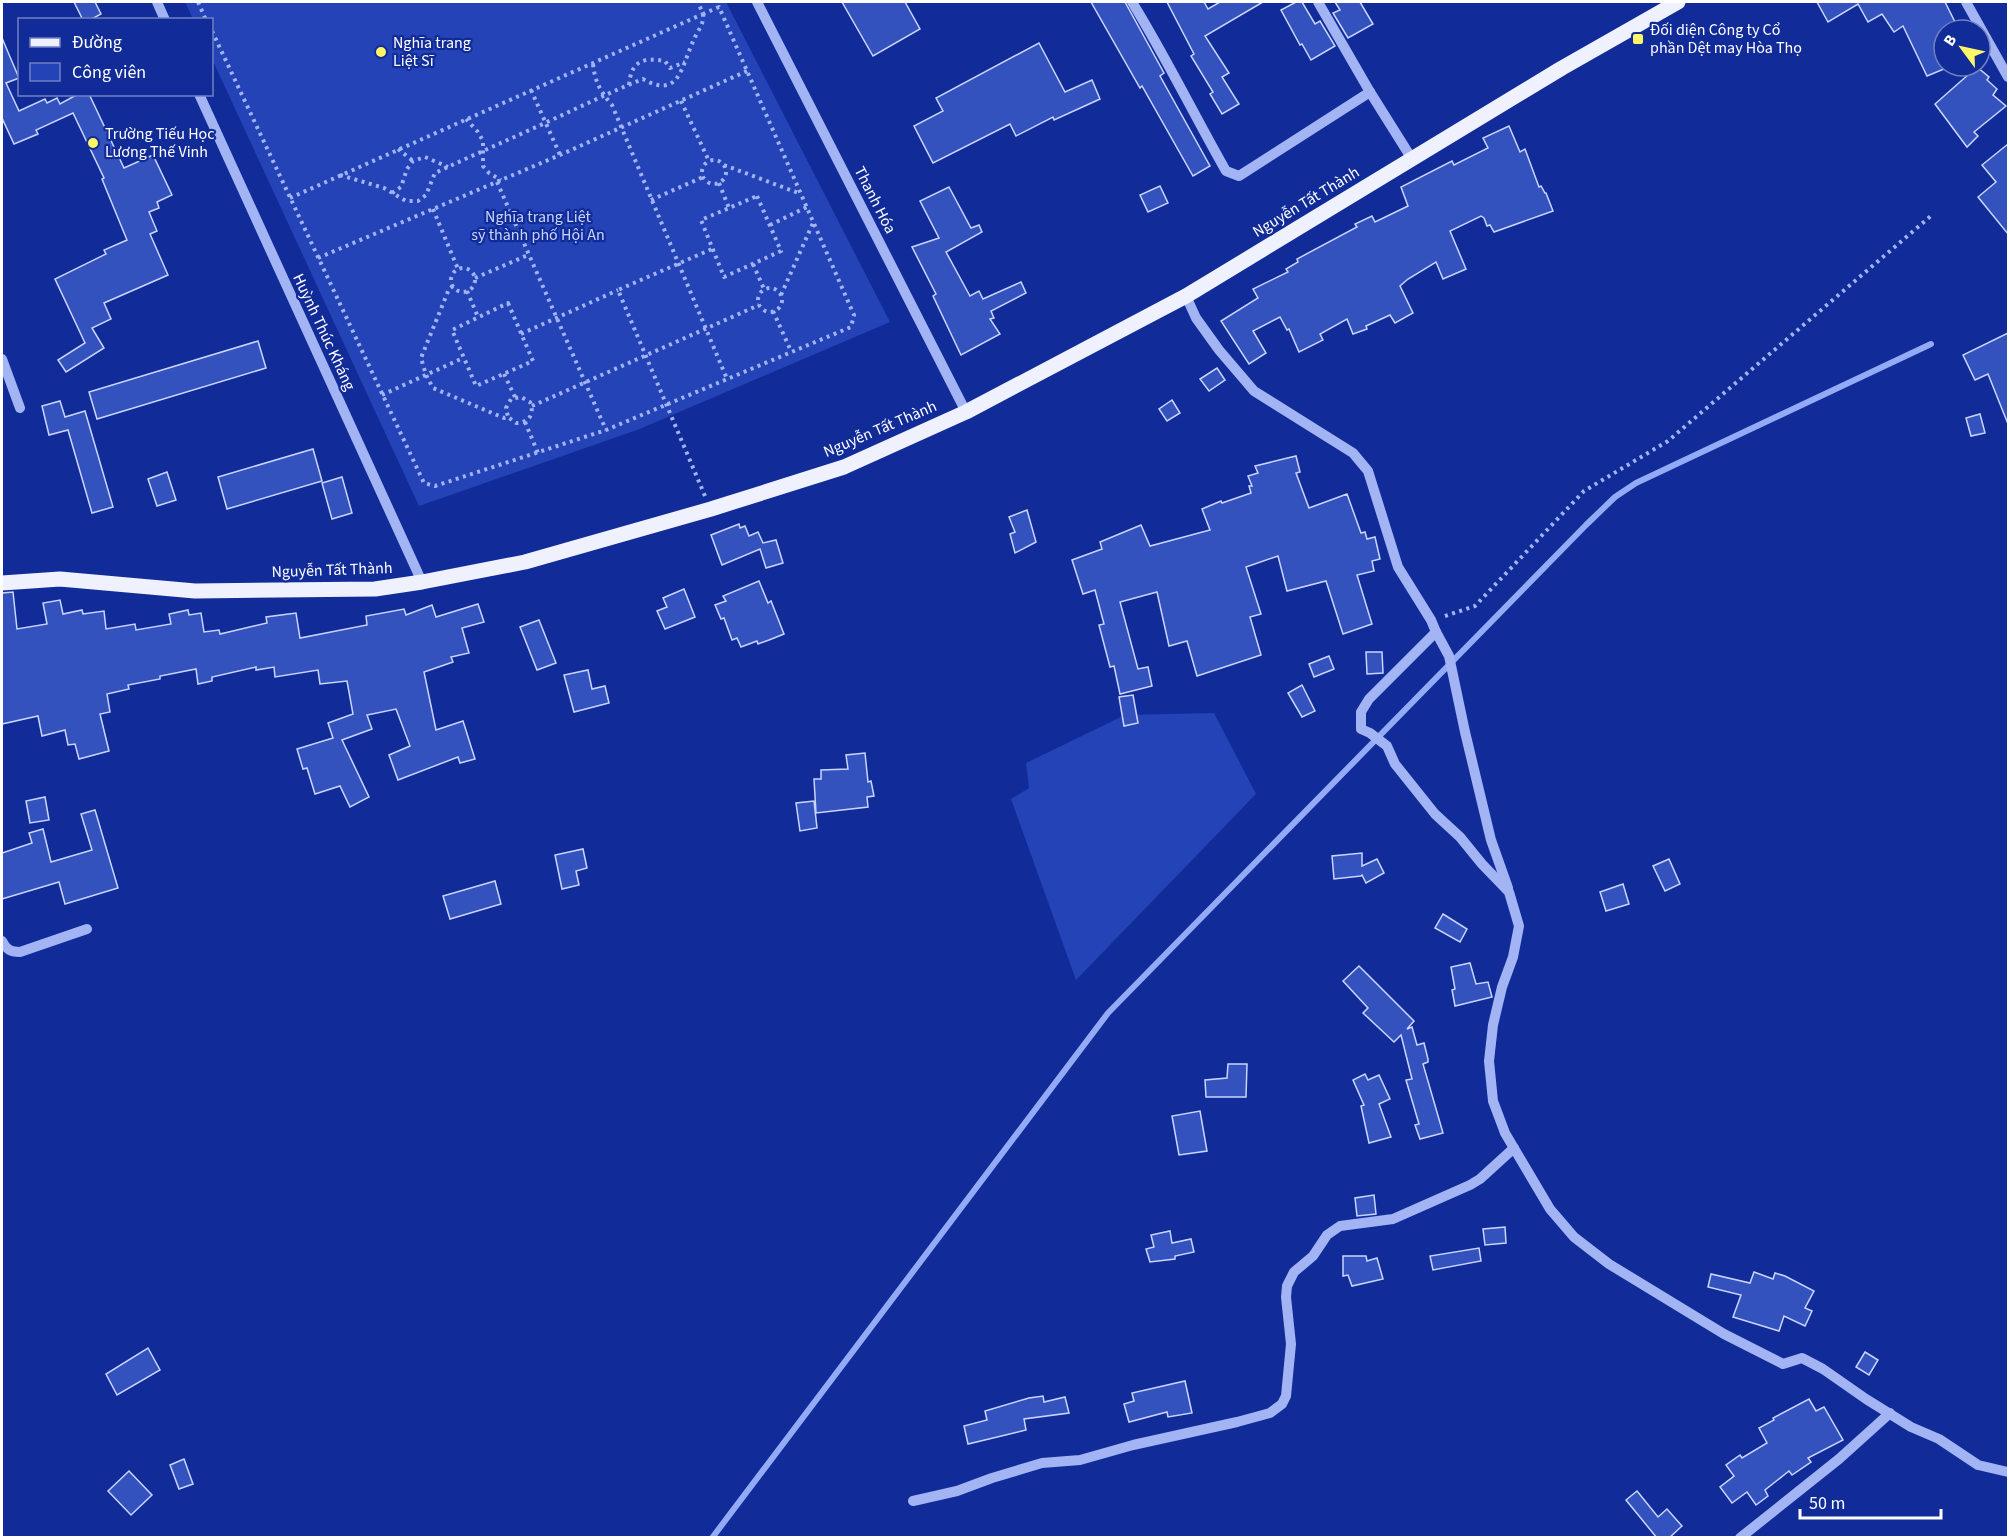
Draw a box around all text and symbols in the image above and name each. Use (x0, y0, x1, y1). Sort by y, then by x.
legend (18, 18, 213, 96)
north arrow (1932, 18, 1992, 78)
place label: Đối diện Công ty Cổ phần Dệt may Hòa Thọ (1650, 19, 1802, 59)
text: Đường (72, 30, 122, 55)
text: B (1938, 30, 1962, 50)
place label: Nghĩa trang Liệt Sĩ (393, 32, 471, 72)
marker: Đối diện Công ty Cổ phần Dệt may Hòa Thọ (1631, 32, 1645, 46)
marker: Nghĩa trang Liệt Sĩ (374, 45, 388, 59)
text: Công viên (72, 60, 146, 85)
place label: Trường Tiếu Học Lương Thế Vinh (105, 123, 215, 163)
marker: Trường Tiếu Học Lương Thế Vinh (86, 136, 100, 150)
street label: Nguyễn Tất Thành (1248, 161, 1364, 243)
street label: Thanh Hóa (849, 163, 901, 237)
park label: Nghĩa trang Liệt sỹ thành phố Hội An (471, 206, 605, 246)
street label: Huỳnh Thúc Kháng (287, 270, 361, 394)
street label: Nguyễn Tất Thành (820, 395, 940, 463)
street label: Nguyễn Tất Thành (271, 557, 393, 583)
scale bar (1800, 1482, 1941, 1520)
text: 50 m (1809, 1491, 1845, 1516)

